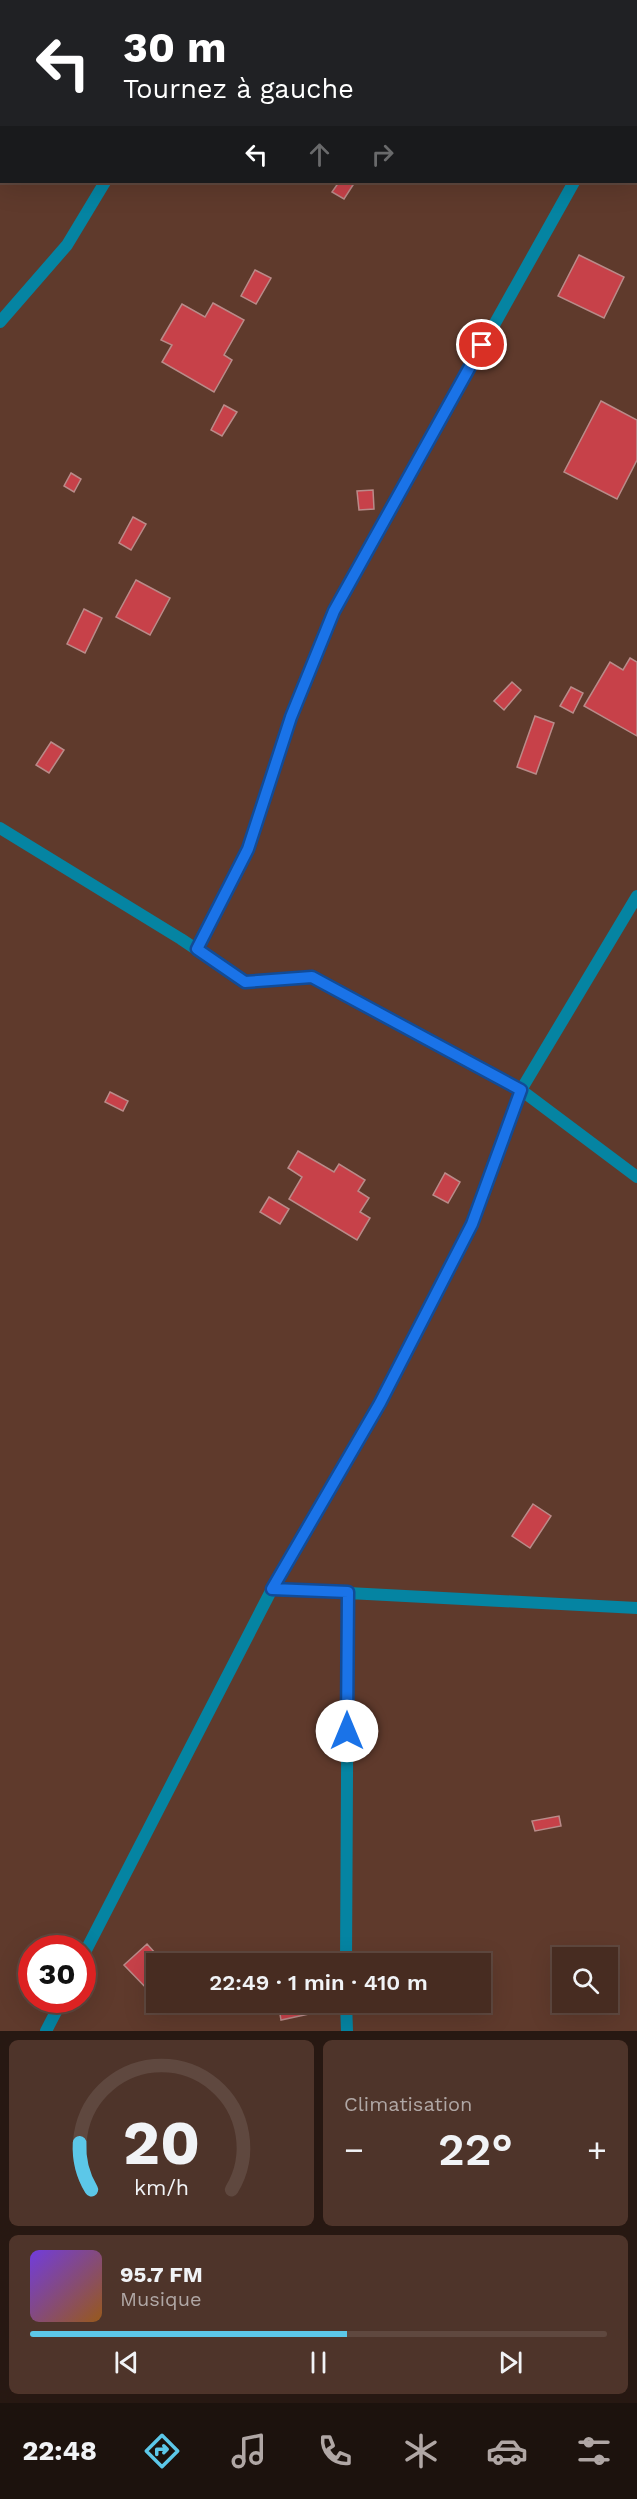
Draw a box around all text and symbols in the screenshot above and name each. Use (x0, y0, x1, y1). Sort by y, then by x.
text: 30 m (123, 23, 227, 72)
icon: left (24, 24, 102, 102)
text: Tournez à gauche (123, 73, 354, 105)
icon: left (240, 138, 273, 171)
icon: ahead (303, 138, 336, 171)
icon: right (366, 138, 399, 171)
pin (456, 319, 507, 370)
icon: arrive (465, 328, 498, 361)
position arrow (315, 1699, 379, 1763)
speed limit sign: 30 (18, 1935, 96, 2013)
map controls (552, 1947, 618, 2013)
button: search (552, 1947, 618, 2013)
text: 22:49 · 1 min · 410 m (209, 1970, 428, 1995)
text: Climatisation (344, 2092, 472, 2116)
text: 20 (123, 2106, 200, 2179)
text: 22° (438, 2123, 513, 2176)
text: − (344, 2130, 364, 2169)
text: + (587, 2130, 607, 2169)
text: km/h (134, 2175, 189, 2200)
text: 95.7 FM (120, 2262, 203, 2287)
text: Musique (120, 2287, 202, 2311)
icon: previous (110, 2346, 143, 2379)
icon: pause (302, 2346, 335, 2379)
icon: next (494, 2346, 527, 2379)
icon: directions (141, 2430, 183, 2472)
icon: music (228, 2430, 270, 2472)
icon: phone (314, 2430, 356, 2472)
icon: climate (400, 2430, 442, 2472)
icon: car (486, 2430, 528, 2472)
icon: filters (573, 2430, 615, 2472)
text: 22:48 (22, 2435, 97, 2467)

